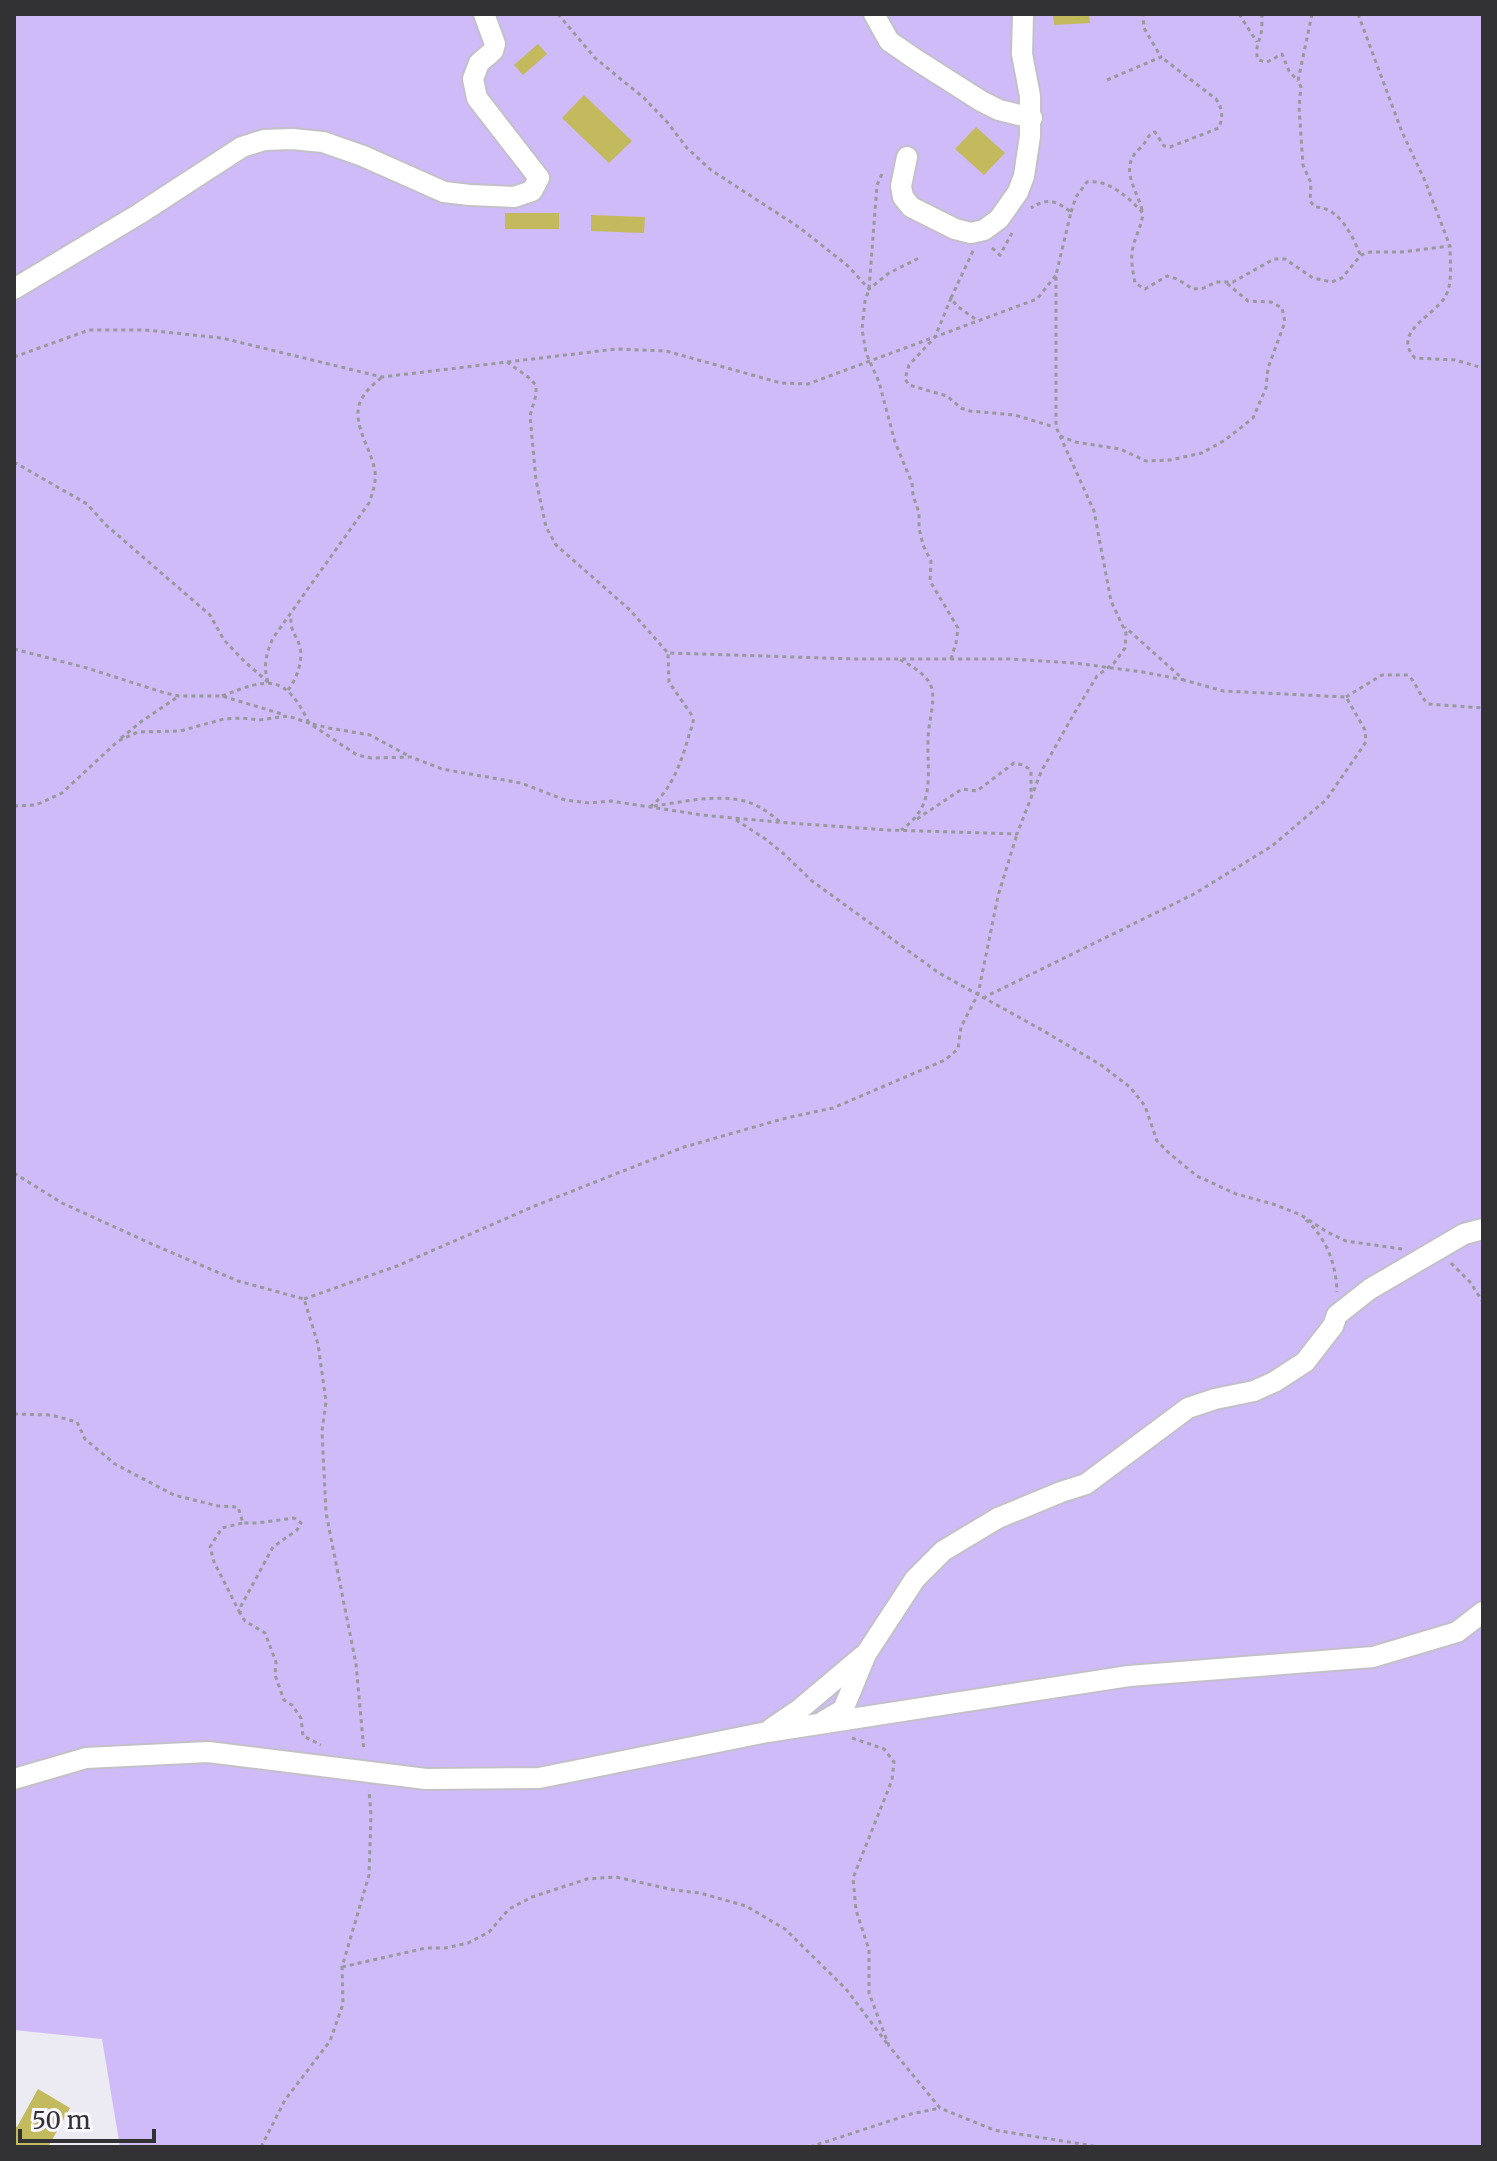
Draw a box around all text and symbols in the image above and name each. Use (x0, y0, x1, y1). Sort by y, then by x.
scale bar (20, 2093, 154, 2143)
text: 50 m (32, 2105, 91, 2136)

